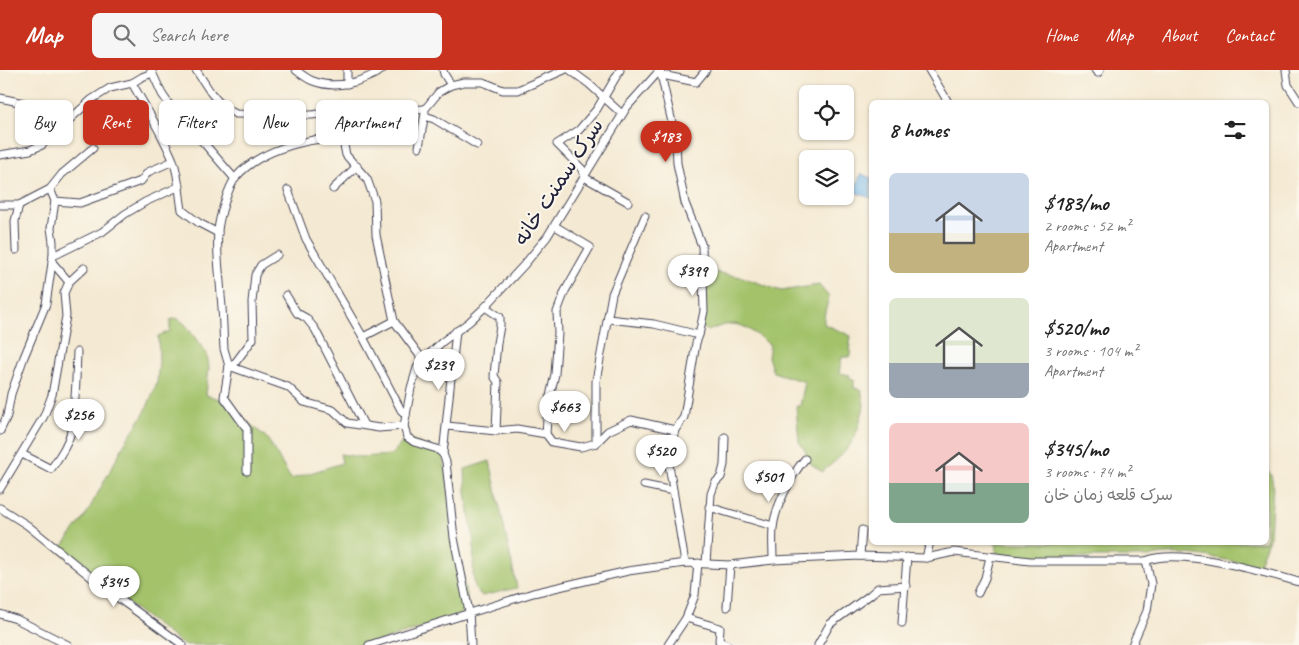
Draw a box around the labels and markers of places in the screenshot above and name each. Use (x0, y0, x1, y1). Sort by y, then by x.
pin: $183 (636, 121, 696, 163)
pin: $399 (663, 254, 723, 297)
pin: $239 (409, 348, 469, 391)
pin: $663 (535, 390, 595, 433)
pin: $256 (49, 398, 109, 441)
pin: $520 (631, 434, 691, 477)
pin: $501 (739, 460, 799, 503)
pin: $345 (84, 566, 144, 608)

